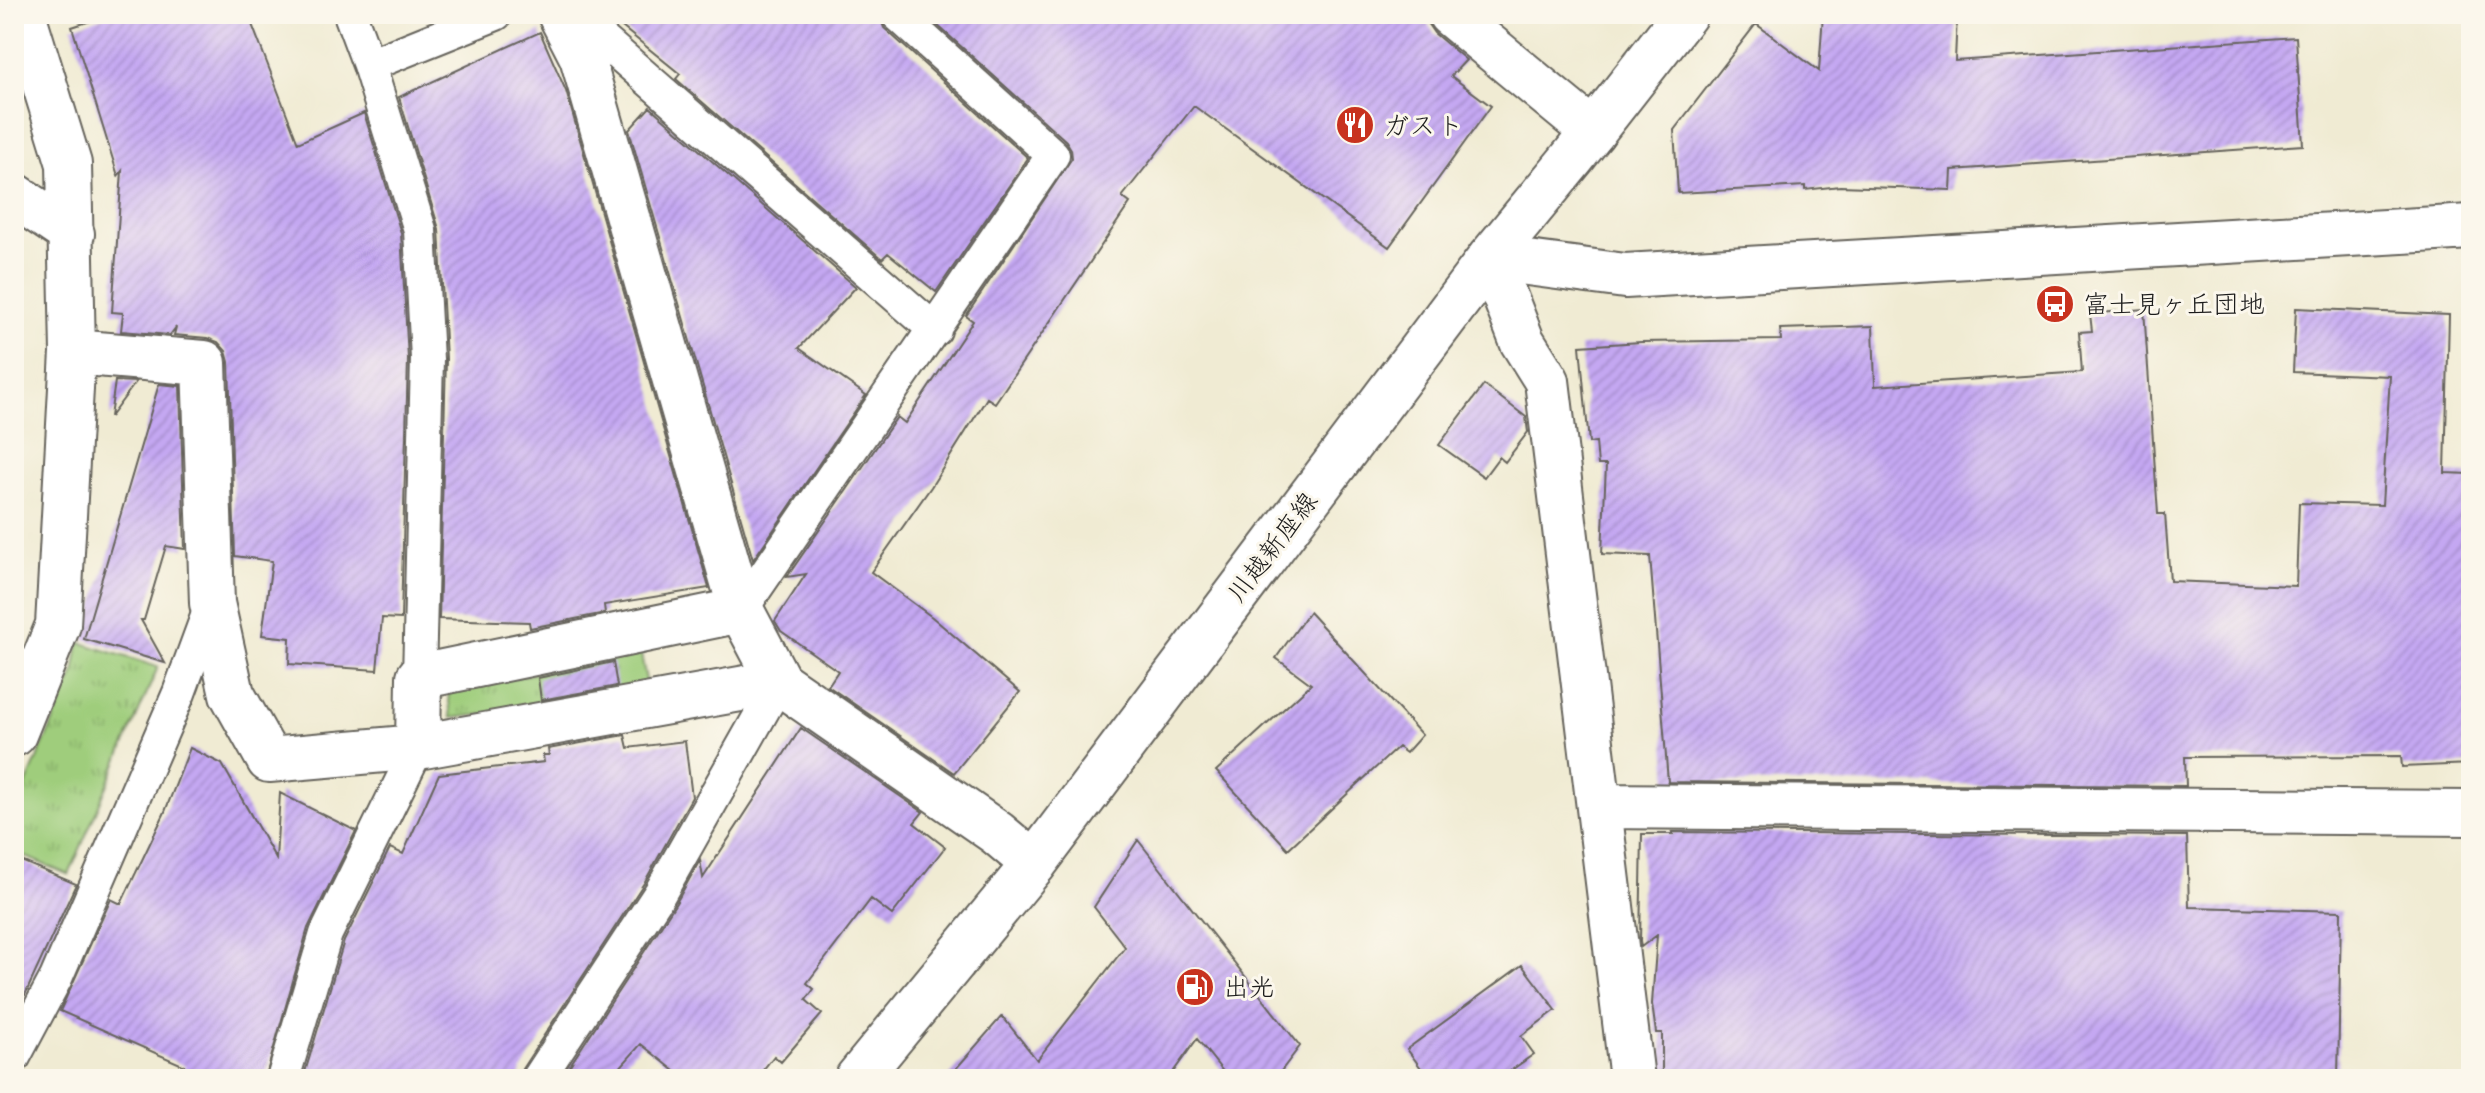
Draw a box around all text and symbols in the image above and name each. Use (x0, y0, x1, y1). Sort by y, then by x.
restaurant icon: ガスト (1334, 104, 1376, 146)
place label: ガスト (1383, 110, 1464, 142)
bus stop icon: 富士見ヶ丘団地 (2034, 283, 2076, 325)
place label: 富士見ヶ丘団地 (2083, 289, 2265, 321)
street label: 川越新座線 (1221, 486, 1325, 609)
fuel station icon: 出光 (1174, 966, 1216, 1008)
place label: 出光 (1223, 972, 1275, 1004)

